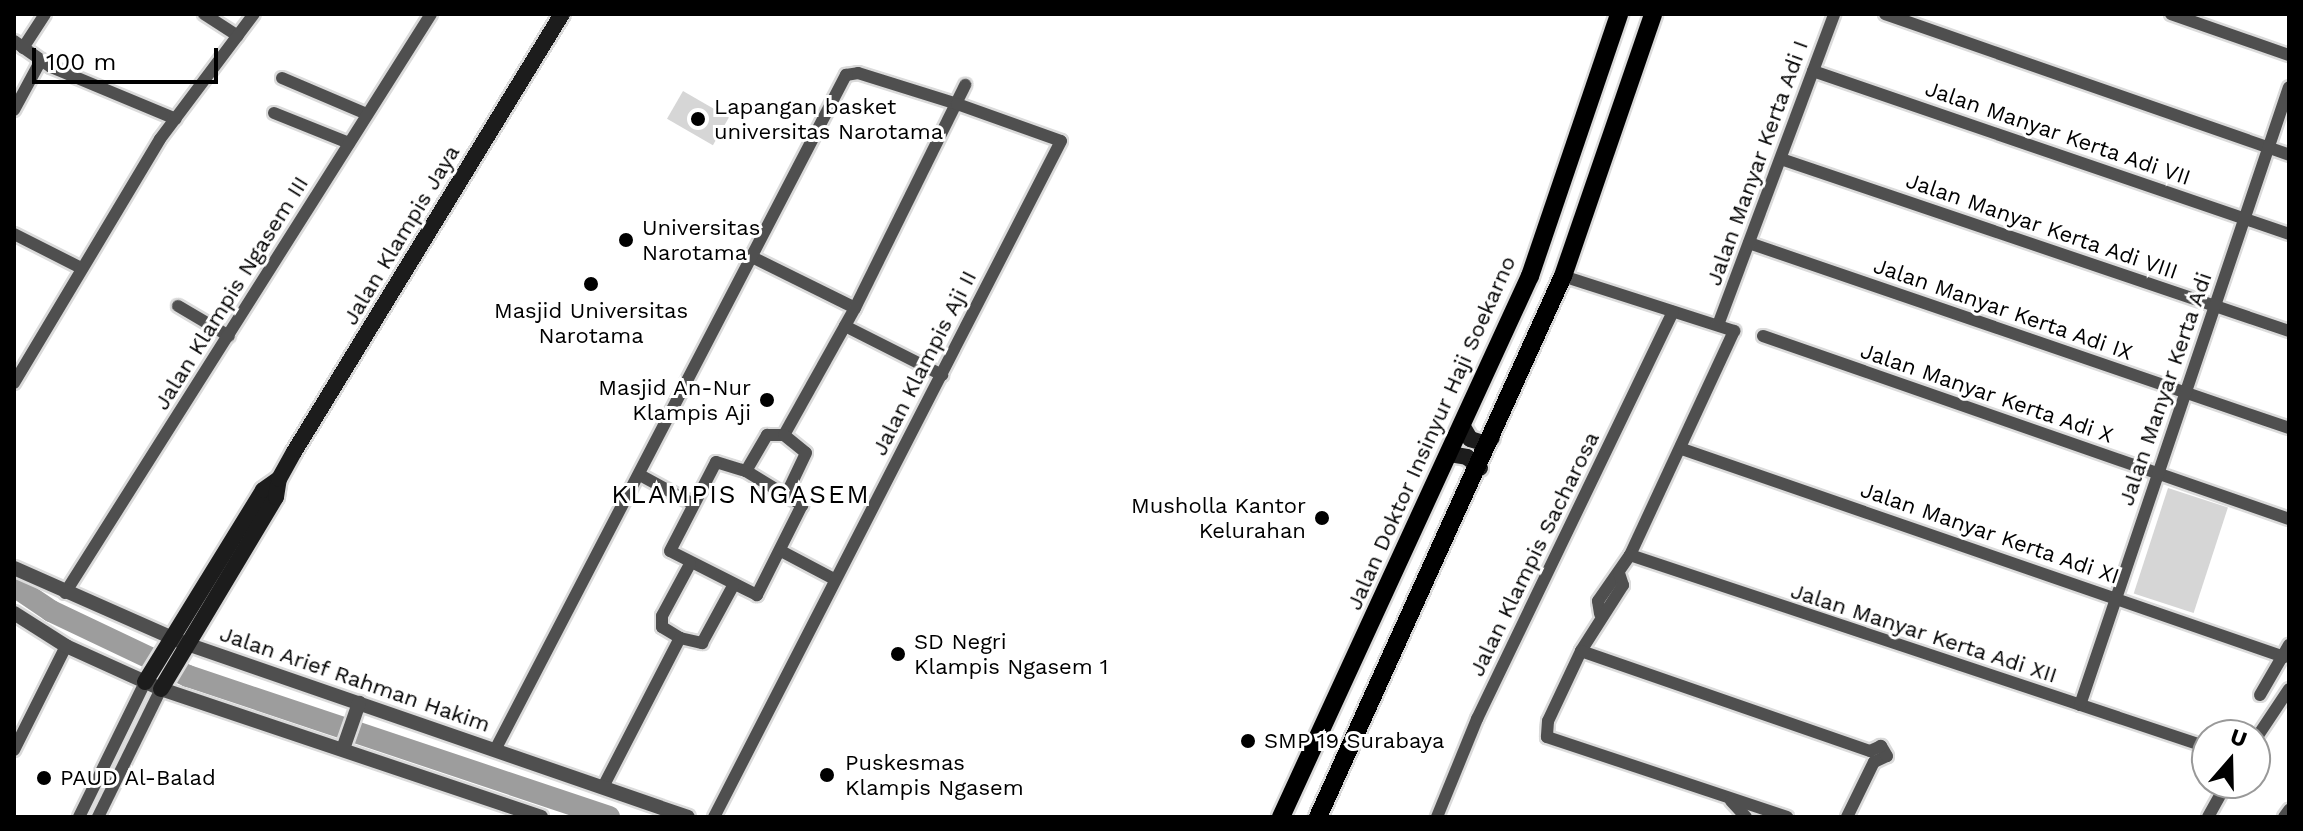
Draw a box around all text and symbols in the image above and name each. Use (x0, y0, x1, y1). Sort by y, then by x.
scale bar (36, 32, 222, 82)
street label: Jalan Manyar Kerta Adi I (1700, 36, 1814, 290)
text: 100 m (46, 48, 116, 76)
street label: Jalan Manyar Kerta Adi VII (1921, 75, 2195, 191)
place label: Lapangan basket universitas Narotama (714, 93, 943, 144)
marker: Lapangan basket universitas Narotama (689, 110, 707, 128)
street label: Jalan Klampis Jaya (337, 140, 465, 330)
street label: Jalan Manyar Kerta Adi VIII (1901, 167, 2183, 285)
street label: Jalan Klampis Ngasem III (148, 171, 314, 415)
place label: Universitas Narotama (642, 214, 760, 266)
marker: Universitas Narotama (617, 231, 635, 249)
street label: Jalan Doktor Insinyur Haji Soekarno (1341, 252, 1521, 614)
street label: Jalan Manyar Kerta Adi IX (1869, 252, 2137, 366)
street label: Jalan Klampis Aji II (866, 266, 982, 460)
street label: Jalan Manyar Kerta Adi (2112, 268, 2218, 510)
marker: Masjid Universitas Narotama (582, 275, 600, 293)
place label: Masjid Universitas Narotama (494, 297, 688, 348)
street label: Jalan Manyar Kerta Adi X (1856, 337, 2118, 449)
place label: Masjid An-Nur Klampis Aji (597, 374, 751, 426)
marker: Masjid An-Nur Klampis Aji (758, 391, 776, 409)
street label: Jalan Klampis Sacharosa (1463, 427, 1605, 681)
street label: Jalan Manyar Kerta Adi XI (1856, 476, 2124, 590)
district label: KLAMPIS NGASEM (611, 479, 871, 511)
place label: Musholla Kantor Kelurahan (1131, 492, 1306, 544)
marker: Musholla Kantor Kelurahan (1313, 509, 1331, 527)
street label: Jalan Manyar Kerta Adi XII (1786, 577, 2062, 689)
street label: Jalan Arief Rahman Hakim (216, 620, 494, 738)
place label: SD Negri Klampis Ngasem 1 (914, 628, 1109, 680)
marker: SD Negri Klampis Ngasem 1 (889, 645, 907, 663)
north arrow (2191, 719, 2271, 799)
text: U (2227, 723, 2250, 752)
place label: SMP 19 Surabaya (1264, 728, 1445, 754)
marker: SMP 19 Surabaya (1239, 732, 1257, 750)
place label: Puskesmas Klampis Ngasem (845, 749, 1024, 800)
marker: Puskesmas Klampis Ngasem (816, 764, 838, 786)
place label: PAUD Al-Balad (60, 765, 217, 791)
marker: PAUD Al-Balad (35, 769, 53, 787)

